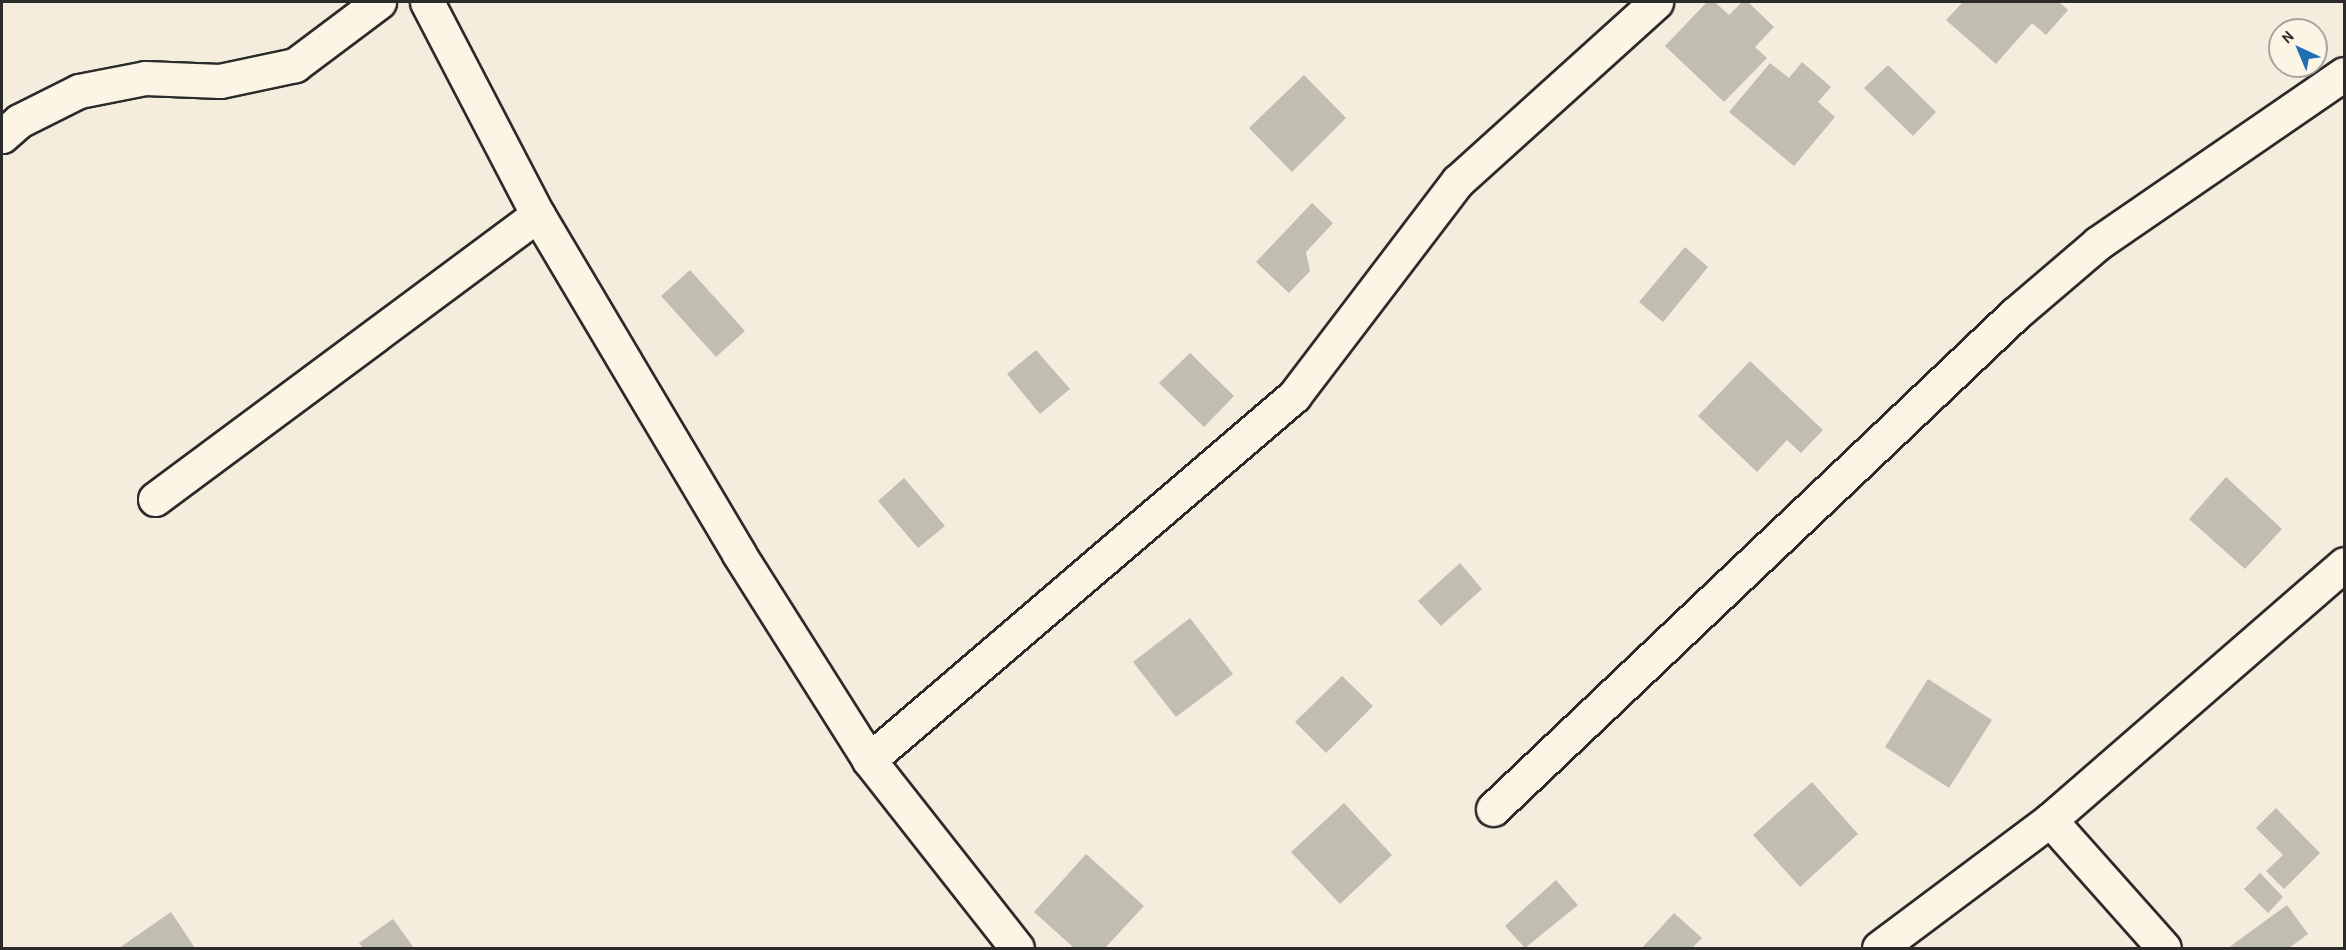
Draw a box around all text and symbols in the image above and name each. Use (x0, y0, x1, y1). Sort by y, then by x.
north arrow (2268, 18, 2328, 78)
text: N (2276, 26, 2298, 47)

